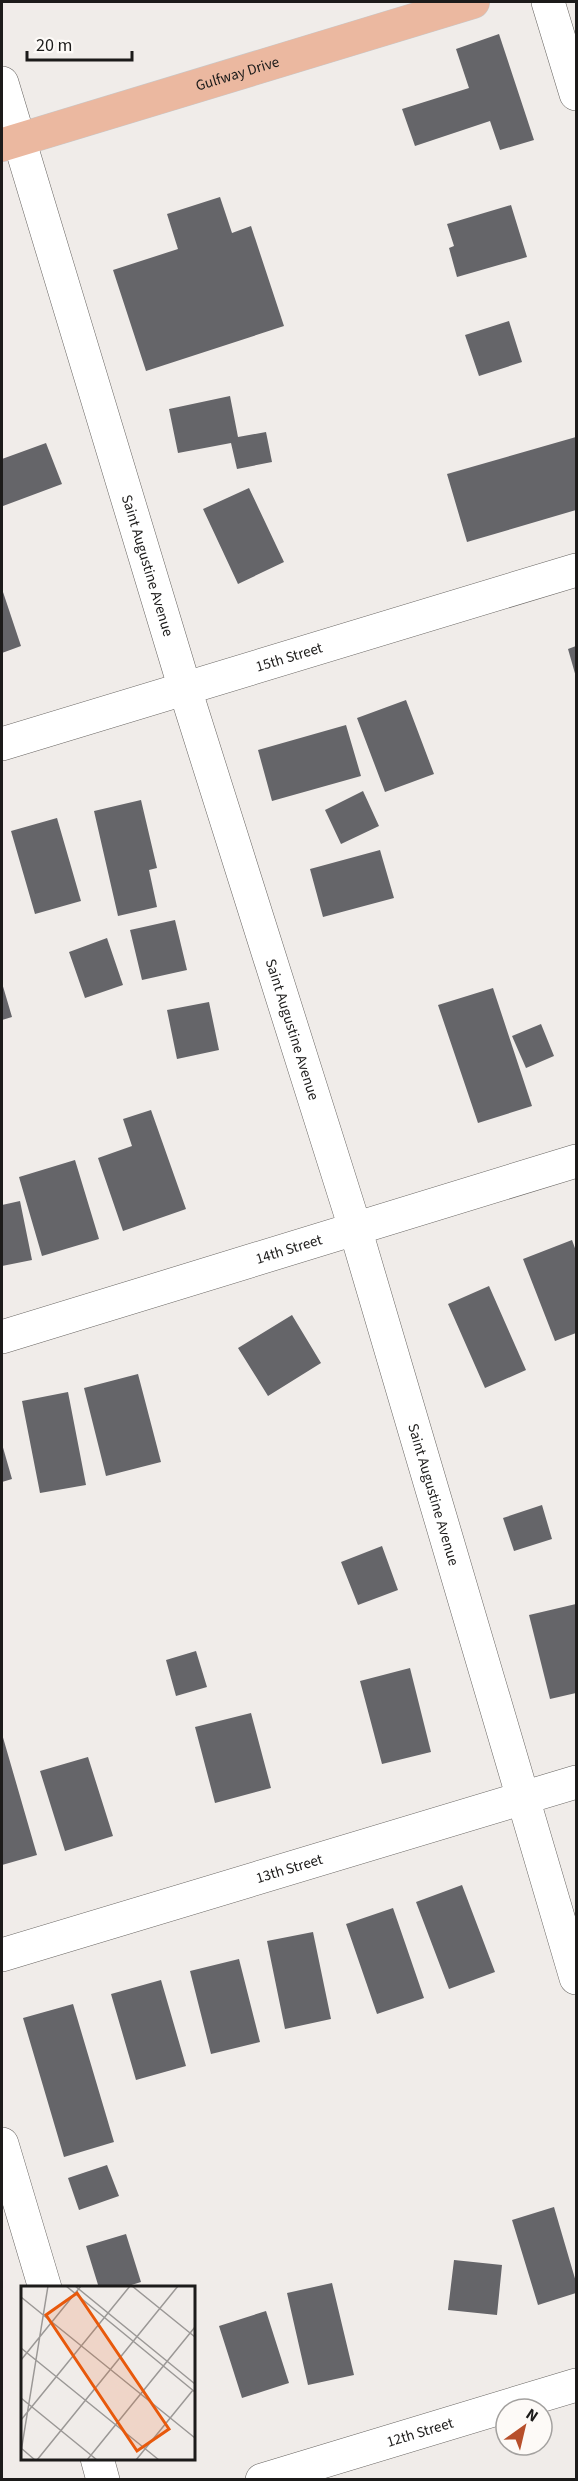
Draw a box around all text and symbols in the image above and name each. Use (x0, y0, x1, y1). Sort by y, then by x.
scale bar (27, 24, 132, 62)
text: 20 m (36, 33, 72, 58)
street label: Gulfway Drive (193, 51, 282, 96)
street label: Saint Augustine Avenue (116, 492, 179, 639)
street label: 15th Street (253, 637, 325, 677)
street label: Saint Augustine Avenue (260, 956, 325, 1103)
street label: 14th Street (253, 1229, 325, 1269)
street label: Saint Augustine Avenue (403, 1421, 464, 1568)
street label: 13th Street (253, 1848, 325, 1888)
inset map (21, 2286, 195, 2460)
north arrow (494, 2397, 554, 2457)
text: N (521, 2403, 542, 2427)
street label: 12th Street (384, 2412, 456, 2452)

